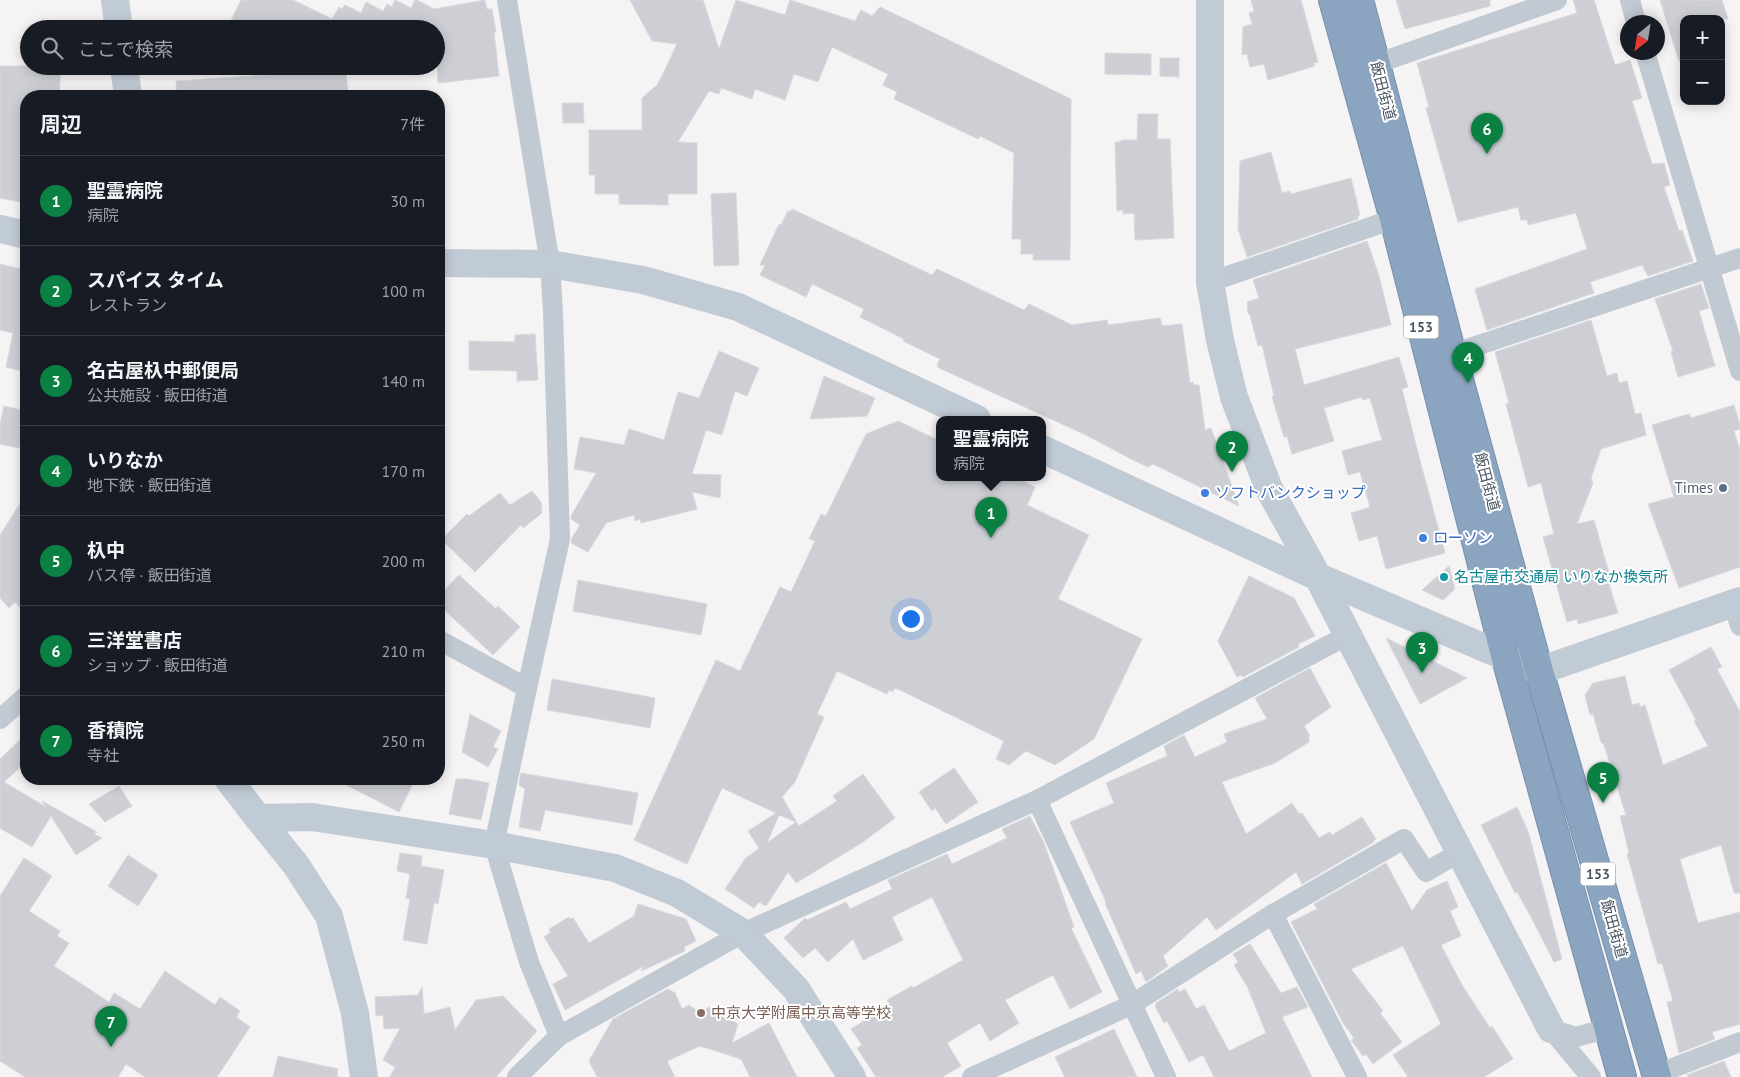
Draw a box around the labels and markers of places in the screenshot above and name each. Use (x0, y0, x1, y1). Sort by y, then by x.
pin: 6 (1471, 113, 1503, 154)
pin: 4 (1452, 342, 1484, 383)
pin: 2 (1216, 431, 1248, 472)
place label: Times (1675, 478, 1713, 497)
marker: Times (1717, 482, 1729, 494)
place label: ソフトバンクショップ (1215, 483, 1366, 502)
marker: ソフトバンクショップ (1199, 487, 1211, 499)
pin: 1 (975, 497, 1007, 538)
place label: ローソン (1433, 528, 1493, 547)
marker: ローソン (1417, 532, 1429, 544)
place label: 名古屋市交通局 いりなか換気所 (1454, 567, 1668, 586)
marker: 名古屋市交通局 いりなか換気所 (1438, 571, 1450, 583)
pin: 3 (1406, 632, 1438, 673)
pin: 5 (1587, 762, 1619, 803)
place label: 中京大学附属中京高等学校 (711, 1003, 891, 1022)
pin: 7 (95, 1006, 127, 1047)
marker: 中京大学附属中京高等学校 (695, 1007, 707, 1019)

